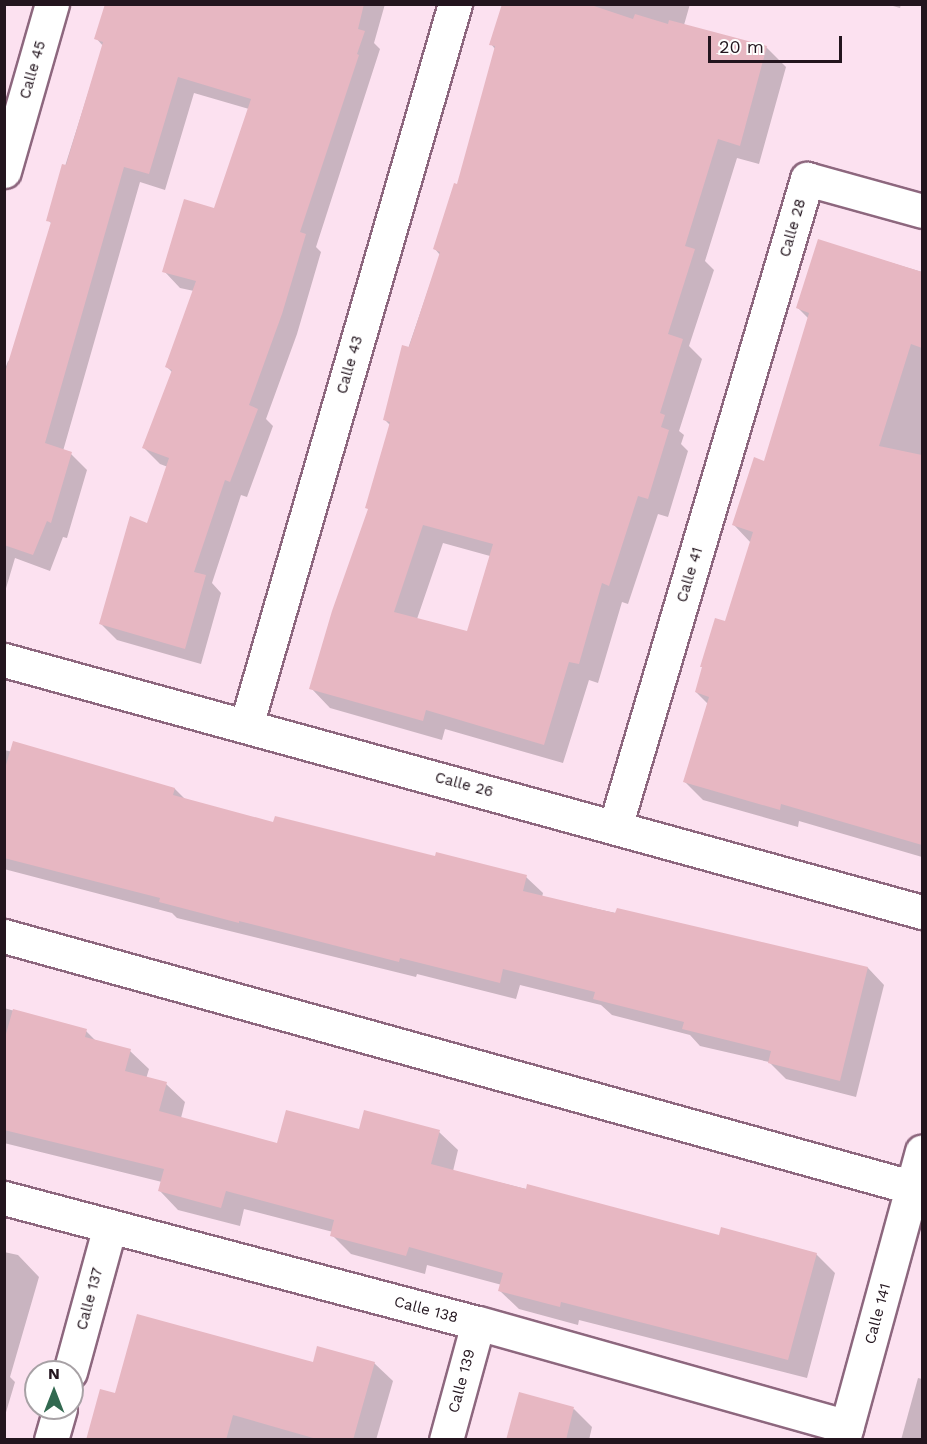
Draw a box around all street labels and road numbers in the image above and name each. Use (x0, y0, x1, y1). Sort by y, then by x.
street label: Calle 45 (16, 39, 50, 101)
street label: Calle 28 (776, 197, 810, 259)
street label: Calle 43 (333, 334, 367, 396)
street label: Calle 41 (673, 545, 707, 605)
street label: Calle 26 (433, 769, 495, 801)
street label: Calle 137 (73, 1266, 107, 1332)
street label: Calle 141 (861, 1282, 895, 1346)
street label: Calle 138 (392, 1293, 460, 1327)
street label: Calle 139 (445, 1347, 479, 1415)

